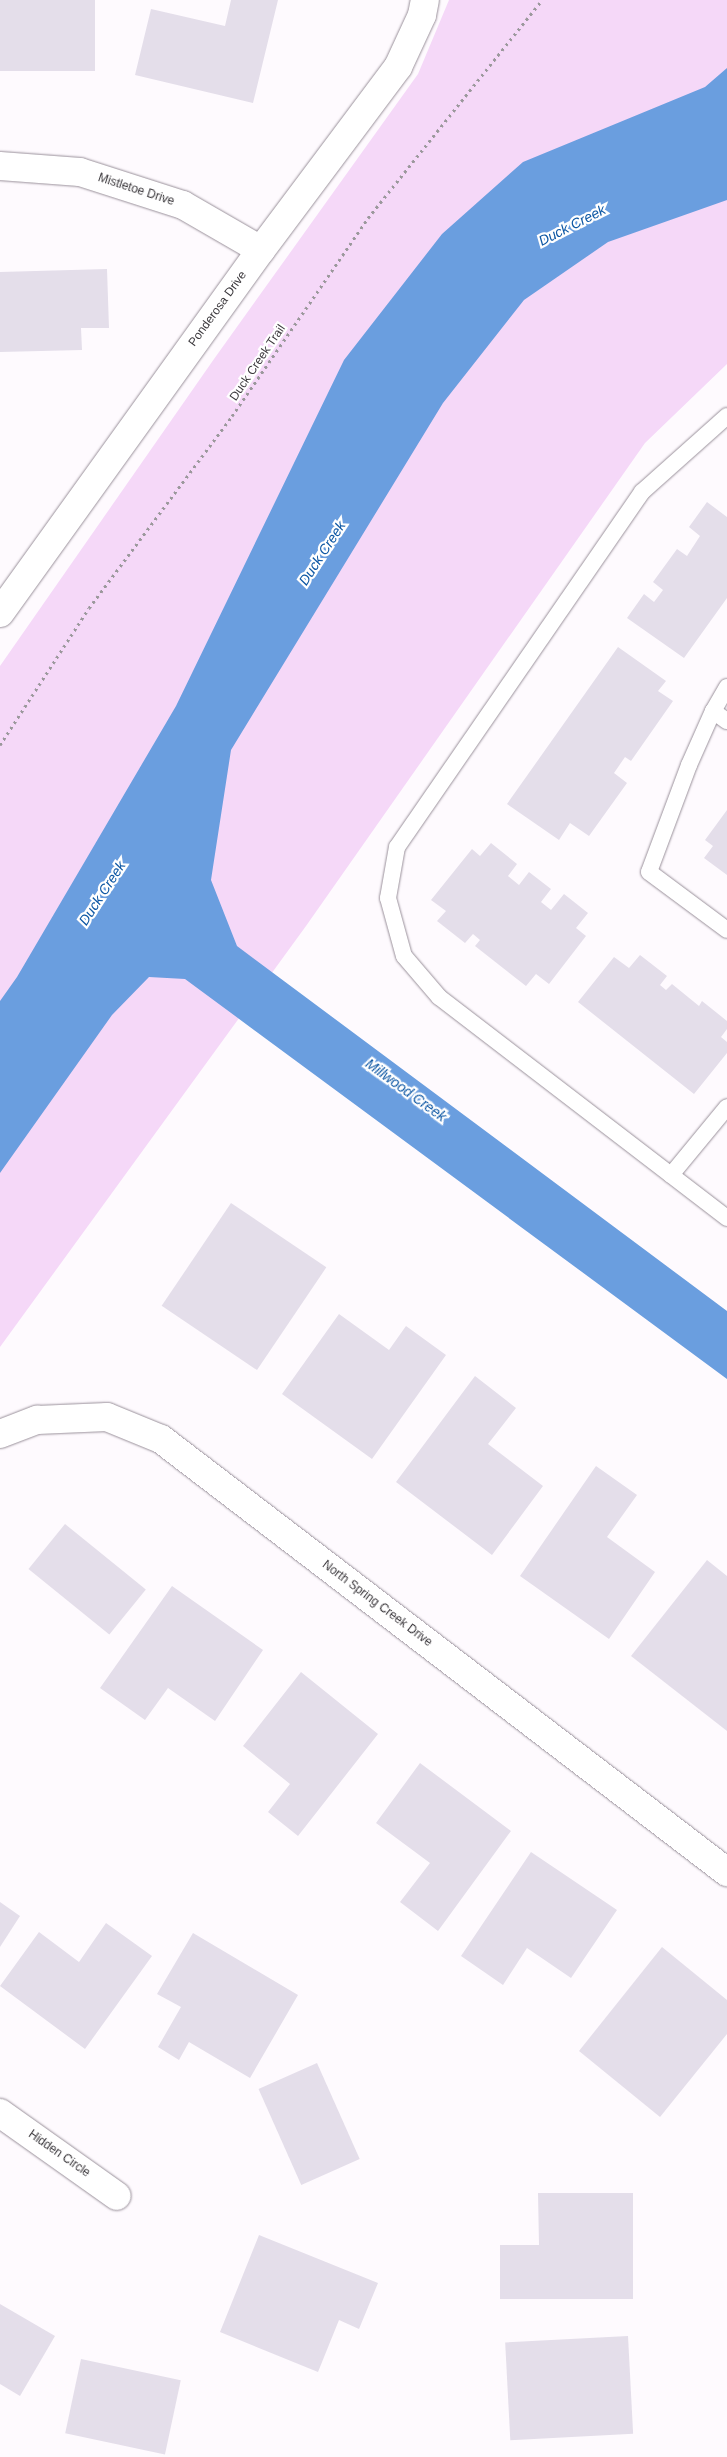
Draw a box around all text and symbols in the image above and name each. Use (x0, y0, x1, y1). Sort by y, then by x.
street label: Mistletoe Drive (96, 171, 176, 209)
water label: Duck Creek (536, 201, 608, 249)
street label: Ponderosa Drive (186, 269, 250, 349)
street label: Duck Creek Trail (227, 322, 289, 404)
water label: Duck Creek (295, 518, 349, 588)
water label: Duck Creek (75, 858, 129, 928)
water label: Millwood Creek (362, 1055, 450, 1125)
street label: North Spring Creek Drive (319, 1558, 435, 1650)
street label: Hidden Circle (25, 2127, 93, 2181)

